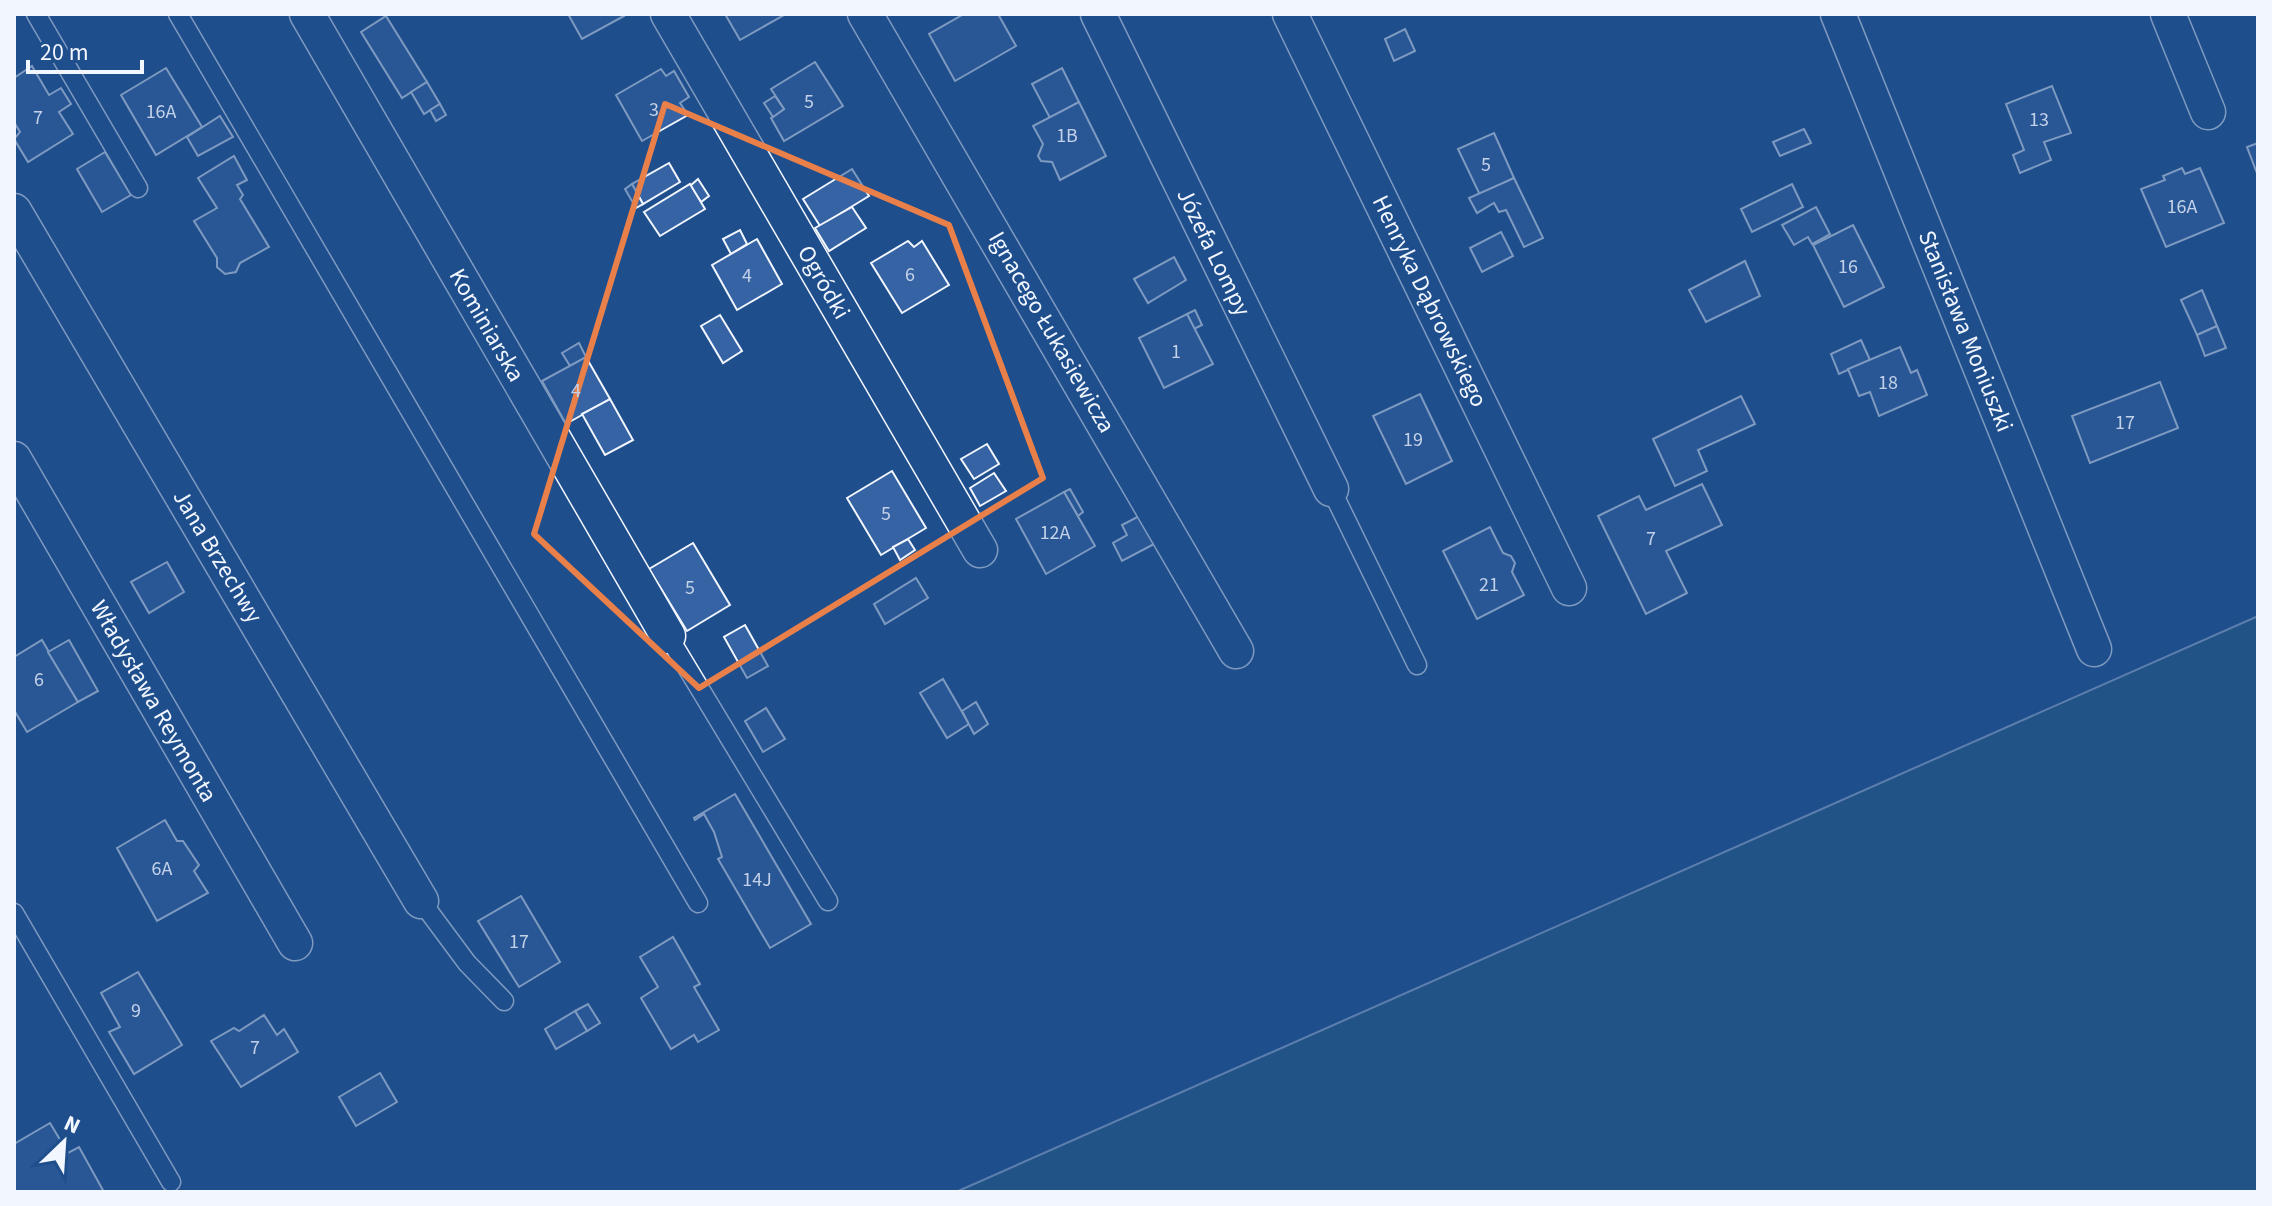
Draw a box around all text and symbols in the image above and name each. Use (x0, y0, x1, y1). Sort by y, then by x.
scale bar (28, 24, 142, 74)
text: 20 m (40, 35, 89, 70)
house number: 5 (804, 88, 814, 116)
house number: 3 (649, 96, 659, 124)
house number: 16A (146, 98, 177, 126)
house number: 7 (33, 104, 43, 132)
house number: 13 (2029, 106, 2049, 134)
house number: 1B (1056, 122, 1078, 150)
house number: 5 (1481, 151, 1491, 179)
street label: Józefa Lompy (1168, 182, 1260, 322)
street label: Henryka Dąbrowskiego (1363, 189, 1496, 413)
house number: 16A (2167, 193, 2198, 221)
street label: Ignacego Łukasiewicza (979, 225, 1124, 440)
street label: Stanisława Moniuszki (1909, 225, 2022, 437)
street label: Ogródki (788, 239, 859, 326)
house number: 16 (1838, 253, 1858, 281)
house number: 6 (905, 261, 915, 289)
street label: Kominiarska (440, 262, 533, 388)
house number: 4 (742, 262, 752, 290)
house number: 1 (1171, 338, 1181, 366)
house number: 18 (1878, 369, 1898, 397)
house number: 4 (571, 377, 581, 405)
house number: 17 (2115, 409, 2135, 437)
house number: 19 (1403, 426, 1423, 454)
street label: Jana Brzechwy (164, 483, 271, 630)
house number: 5 (881, 500, 891, 528)
house number: 12A (1040, 519, 1071, 547)
house number: 7 (1646, 525, 1656, 553)
house number: 21 (1479, 571, 1499, 599)
house number: 5 (685, 574, 695, 602)
street label: Władysława Reymonta (81, 594, 226, 809)
house number: 6 (34, 666, 44, 694)
house number: 6A (152, 855, 173, 883)
house number: 14J (742, 866, 772, 894)
house number: 17 (509, 928, 529, 956)
house number: 9 (131, 997, 141, 1025)
house number: 7 (250, 1034, 260, 1062)
north arrow (24, 1102, 104, 1182)
text: N (59, 1107, 85, 1142)

